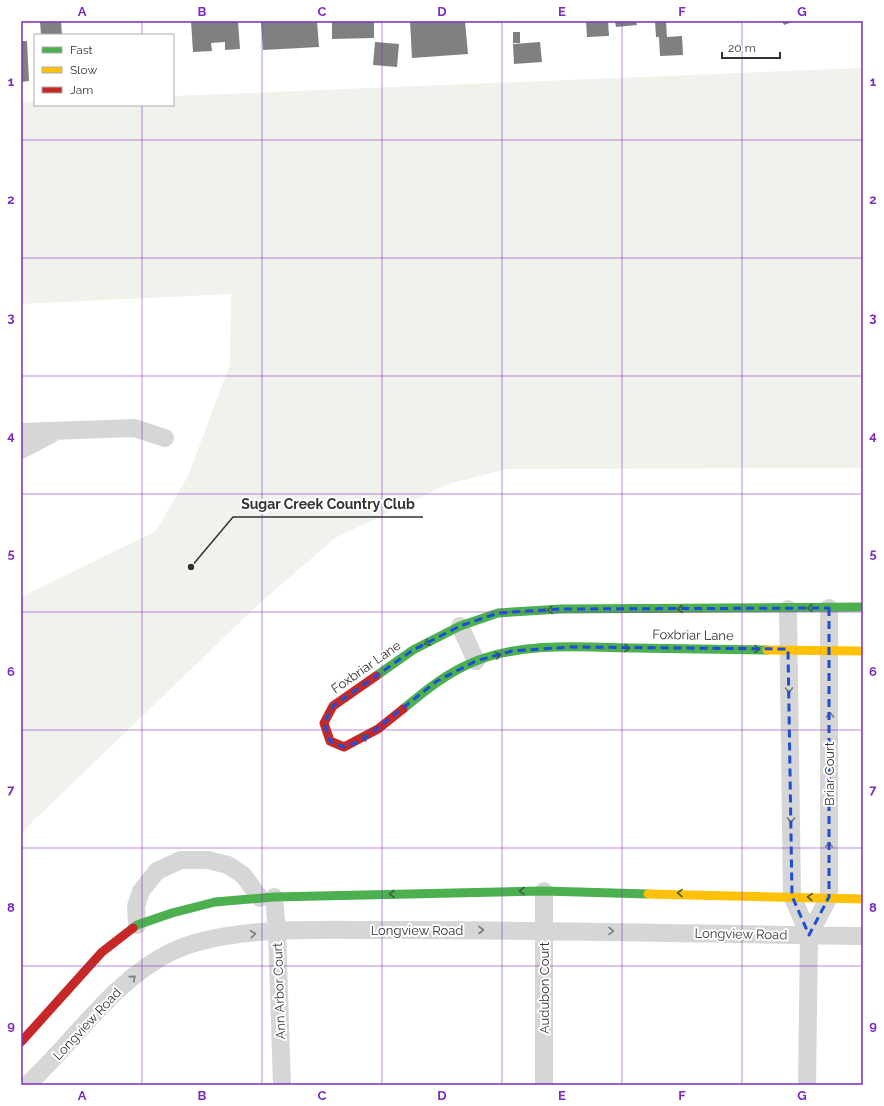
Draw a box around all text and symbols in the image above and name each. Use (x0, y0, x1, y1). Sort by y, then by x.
text: A (78, 4, 87, 19)
text: B (198, 4, 207, 19)
text: C (318, 4, 327, 19)
text: D (437, 4, 447, 19)
text: E (558, 4, 566, 19)
text: F (678, 4, 686, 19)
text: G (797, 4, 807, 19)
legend (34, 34, 174, 106)
scale bar (722, 34, 780, 60)
text: 20 m (728, 41, 756, 55)
text: Fast (70, 43, 93, 57)
text: Slow (70, 63, 97, 77)
text: 1 (8, 74, 15, 89)
text: 1 (870, 74, 877, 89)
text: Jam (70, 83, 93, 97)
text: 2 (7, 192, 15, 207)
text: 2 (869, 192, 877, 207)
text: 3 (7, 310, 15, 325)
text: 3 (869, 310, 877, 325)
text: 4 (7, 428, 15, 443)
text: 4 (869, 428, 877, 443)
callout: Sugar Creek Country Club (233, 491, 423, 517)
text: Sugar Creek Country Club (241, 496, 415, 512)
text: 5 (7, 546, 15, 561)
text: 5 (869, 546, 877, 561)
one-way arrow (807, 604, 813, 612)
one-way arrow (547, 605, 553, 614)
one-way arrow (677, 605, 683, 613)
street label: Foxbriar Lane (652, 627, 734, 643)
street label: Foxbriar Lane (328, 637, 404, 696)
one-way arrow (423, 639, 431, 646)
one-way arrow (624, 643, 630, 652)
one-way arrow (754, 645, 760, 653)
one-way arrow (494, 651, 501, 660)
text: 6 (7, 664, 15, 679)
text: 6 (869, 664, 877, 679)
one-way arrow (785, 687, 793, 693)
one-way arrow (826, 712, 834, 718)
one-way arrow (361, 735, 368, 742)
street label: Briar Court (822, 741, 837, 806)
text: 7 (7, 782, 15, 797)
text: 7 (869, 782, 877, 797)
one-way arrow (787, 817, 795, 823)
one-way arrow (825, 842, 833, 848)
one-way arrow (519, 887, 525, 895)
one-way arrow (677, 889, 683, 898)
one-way arrow (389, 890, 395, 898)
one-way arrow (807, 892, 813, 901)
text: 8 (7, 900, 15, 915)
text: 8 (869, 900, 877, 915)
street label: Longview Road (371, 923, 463, 938)
one-way arrow (478, 926, 484, 934)
street label: Longview Road (695, 926, 787, 942)
one-way arrow (608, 927, 614, 935)
one-way arrow (250, 929, 256, 938)
street label: Audubon Court (537, 941, 552, 1034)
street label: Ann Arbor Court (270, 942, 288, 1040)
one-way arrow (128, 975, 136, 982)
street label: Longview Road (50, 985, 124, 1063)
text: 9 (7, 1018, 15, 1033)
text: 9 (869, 1018, 877, 1033)
text: A (78, 1088, 87, 1103)
text: B (198, 1088, 207, 1103)
text: C (318, 1088, 327, 1103)
text: D (437, 1088, 447, 1103)
text: E (558, 1088, 566, 1103)
text: F (678, 1088, 686, 1103)
text: G (797, 1088, 807, 1103)

